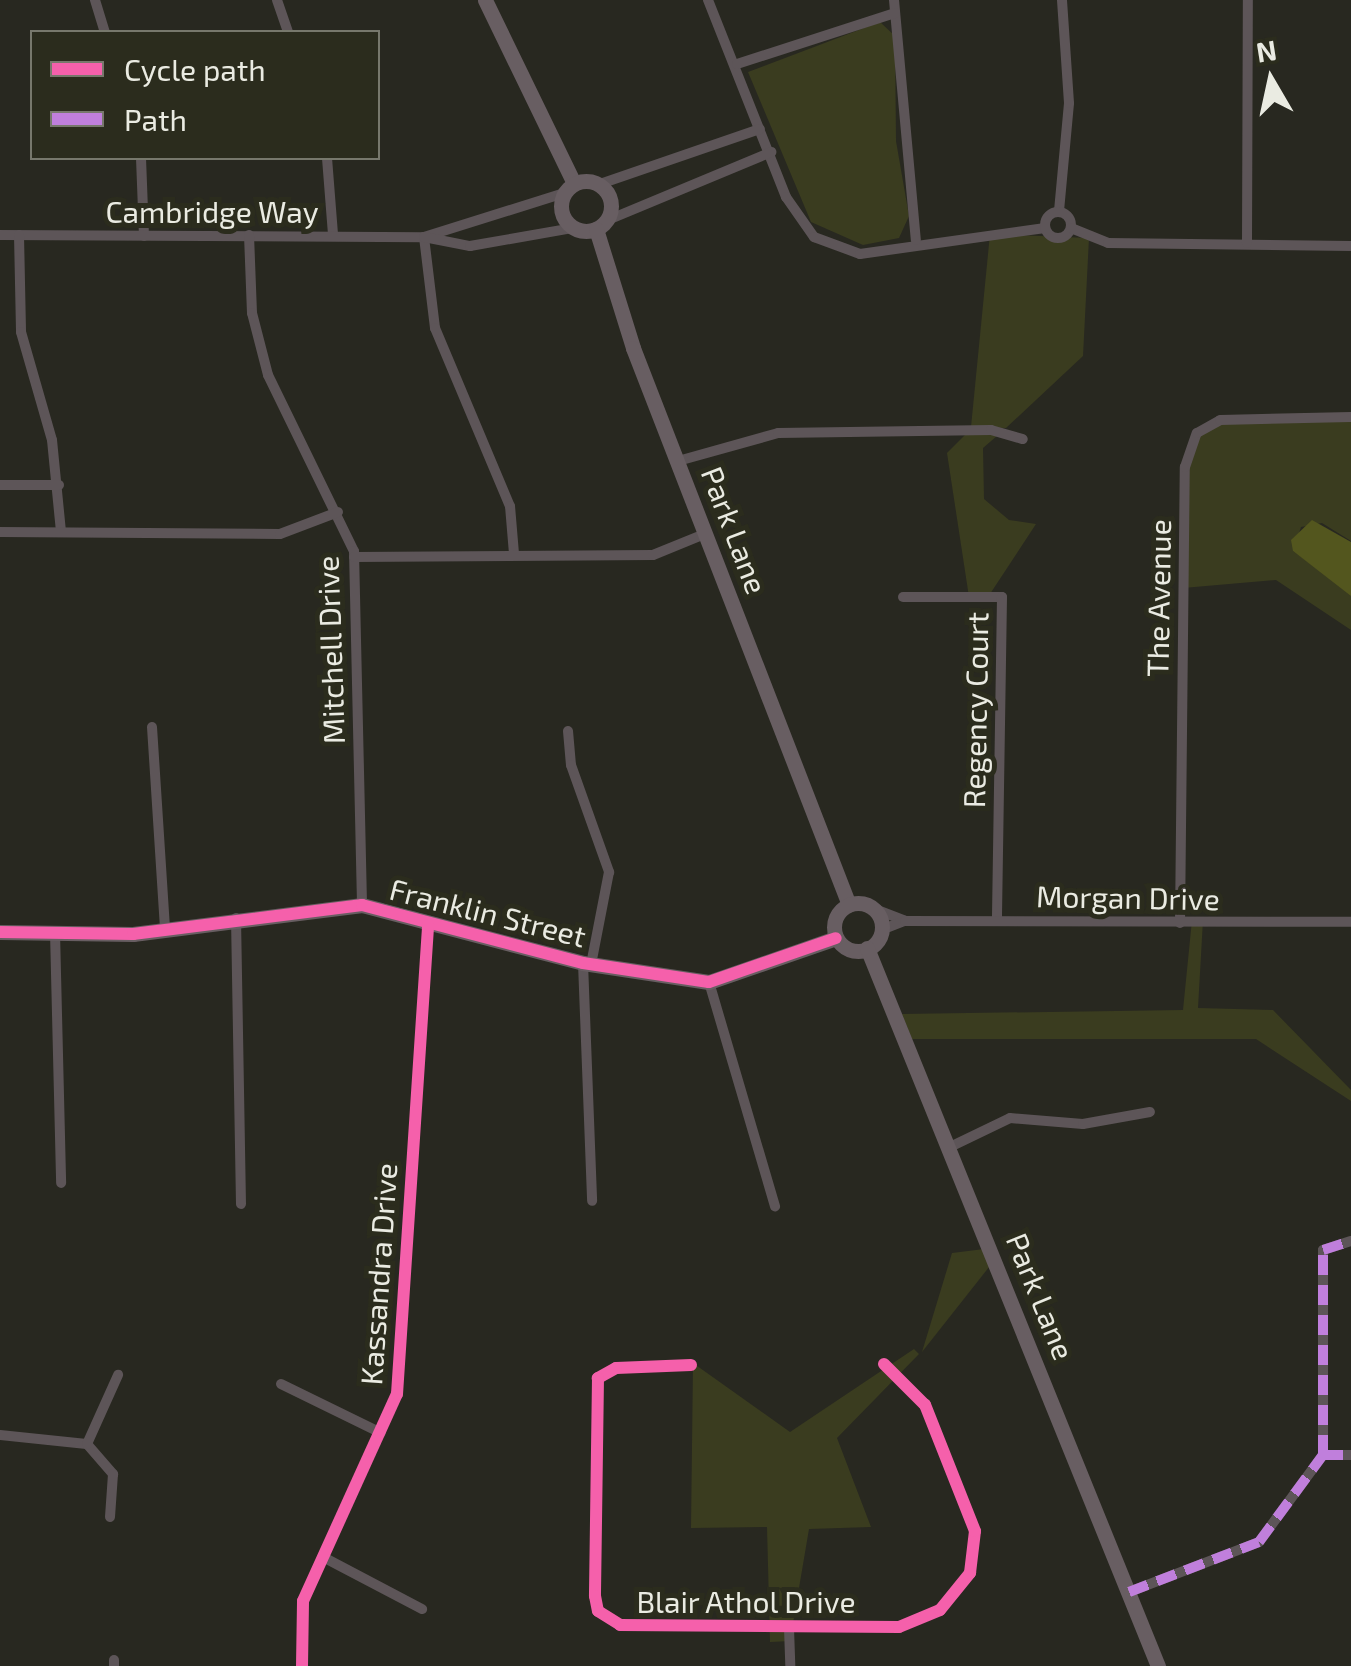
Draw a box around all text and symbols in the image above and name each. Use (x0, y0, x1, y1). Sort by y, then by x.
legend (30, 30, 380, 160)
north arrow (1221, 30, 1321, 130)
text: N (1254, 32, 1279, 69)
text: Cycle path (124, 51, 266, 87)
text: Path (124, 101, 187, 137)
street label: Cambridge Way (105, 193, 319, 229)
street label: Park Lane (694, 461, 776, 599)
street label: The Avenue (1139, 519, 1177, 677)
street label: Mitchell Drive (309, 555, 351, 745)
street label: Regency Court (955, 611, 995, 809)
street label: Franklin Street (386, 870, 590, 954)
street label: Morgan Drive (1036, 877, 1220, 917)
street label: Kassandra Drive (352, 1162, 404, 1386)
street label: Park Lane (999, 1227, 1083, 1365)
street label: Blair Athol Drive (635, 1583, 857, 1619)

